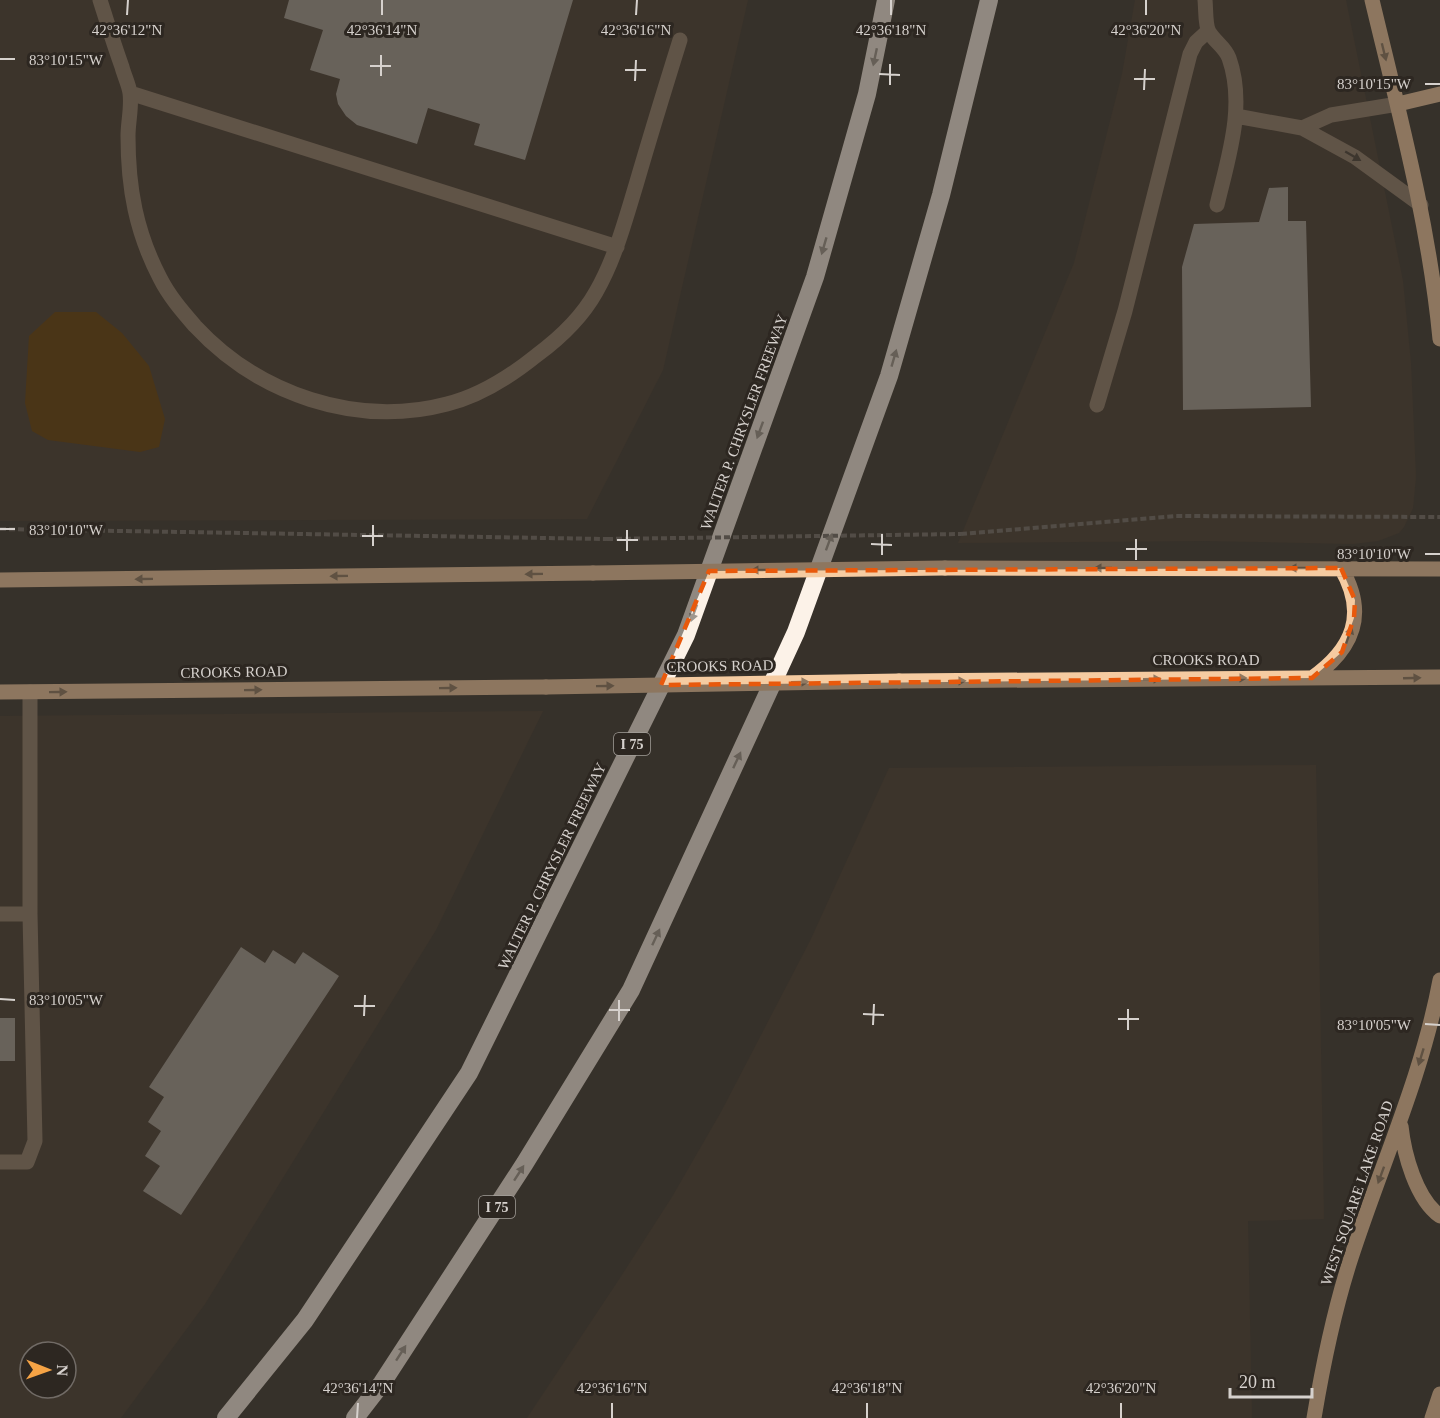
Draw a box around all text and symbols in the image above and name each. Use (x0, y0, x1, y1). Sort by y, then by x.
text: 42°36'12"N (92, 22, 162, 38)
text: 42°36'14"N (347, 22, 417, 38)
text: 42°36'16"N (601, 22, 671, 38)
text: 42°36'18"N (856, 22, 926, 38)
text: 42°36'20"N (1111, 22, 1181, 38)
one-way arrow (1380, 43, 1390, 61)
one-way arrow (870, 48, 879, 67)
text: 83°10'15"W (29, 52, 104, 68)
text: 83°10'15"W (1337, 76, 1412, 92)
one-way arrow (1345, 151, 1362, 161)
one-way arrow (819, 237, 828, 255)
street label: WALTER P. CHRYSLER FREEWAY (697, 312, 791, 532)
one-way arrow (890, 349, 899, 367)
one-way arrow (755, 421, 764, 439)
text: 83°10'10"W (29, 522, 104, 538)
one-way arrow (825, 533, 835, 551)
text: 83°10'10"W (1337, 546, 1412, 562)
one-way arrow (1093, 563, 1112, 573)
one-way arrow (1288, 563, 1307, 573)
one-way arrow (751, 565, 770, 575)
one-way arrow (525, 569, 544, 579)
one-way arrow (330, 571, 349, 581)
one-way arrow (135, 574, 154, 583)
one-way arrow (688, 604, 698, 622)
one-way arrow (1345, 626, 1354, 644)
street label: CROOKS ROAD (1152, 652, 1260, 668)
street label: CROOKS ROAD (666, 657, 774, 675)
street label: CROOKS ROAD (180, 663, 288, 681)
one-way arrow (1228, 673, 1247, 683)
one-way arrow (1403, 673, 1422, 682)
one-way arrow (1143, 674, 1162, 683)
one-way arrow (948, 676, 967, 686)
one-way arrow (790, 678, 809, 687)
one-way arrow (595, 681, 614, 691)
one-way arrow (439, 683, 458, 692)
one-way arrow (244, 685, 263, 695)
one-way arrow (49, 687, 68, 697)
road number: I 75 (614, 733, 650, 755)
one-way arrow (733, 752, 742, 769)
street label: WALTER P. CHRYSLER FREEWAY (495, 760, 609, 972)
one-way arrow (651, 929, 660, 946)
text: 83°10'05"W (29, 992, 104, 1008)
text: 83°10'05"W (1337, 1017, 1412, 1033)
one-way arrow (1416, 1049, 1425, 1067)
street label: WEST SQUARE LAKE ROAD (1318, 1098, 1396, 1287)
one-way arrow (514, 1164, 525, 1181)
one-way arrow (1375, 1166, 1385, 1184)
road number: I 75 (479, 1196, 515, 1218)
north arrow (18, 1340, 78, 1400)
one-way arrow (395, 1346, 407, 1362)
scale bar (1230, 1361, 1312, 1399)
text: N (54, 1364, 71, 1377)
text: 20 m (1239, 1372, 1276, 1392)
text: 42°36'14"N (323, 1380, 393, 1396)
text: 42°36'16"N (577, 1380, 647, 1396)
text: 42°36'18"N (832, 1380, 902, 1396)
text: 42°36'20"N (1086, 1380, 1156, 1396)

